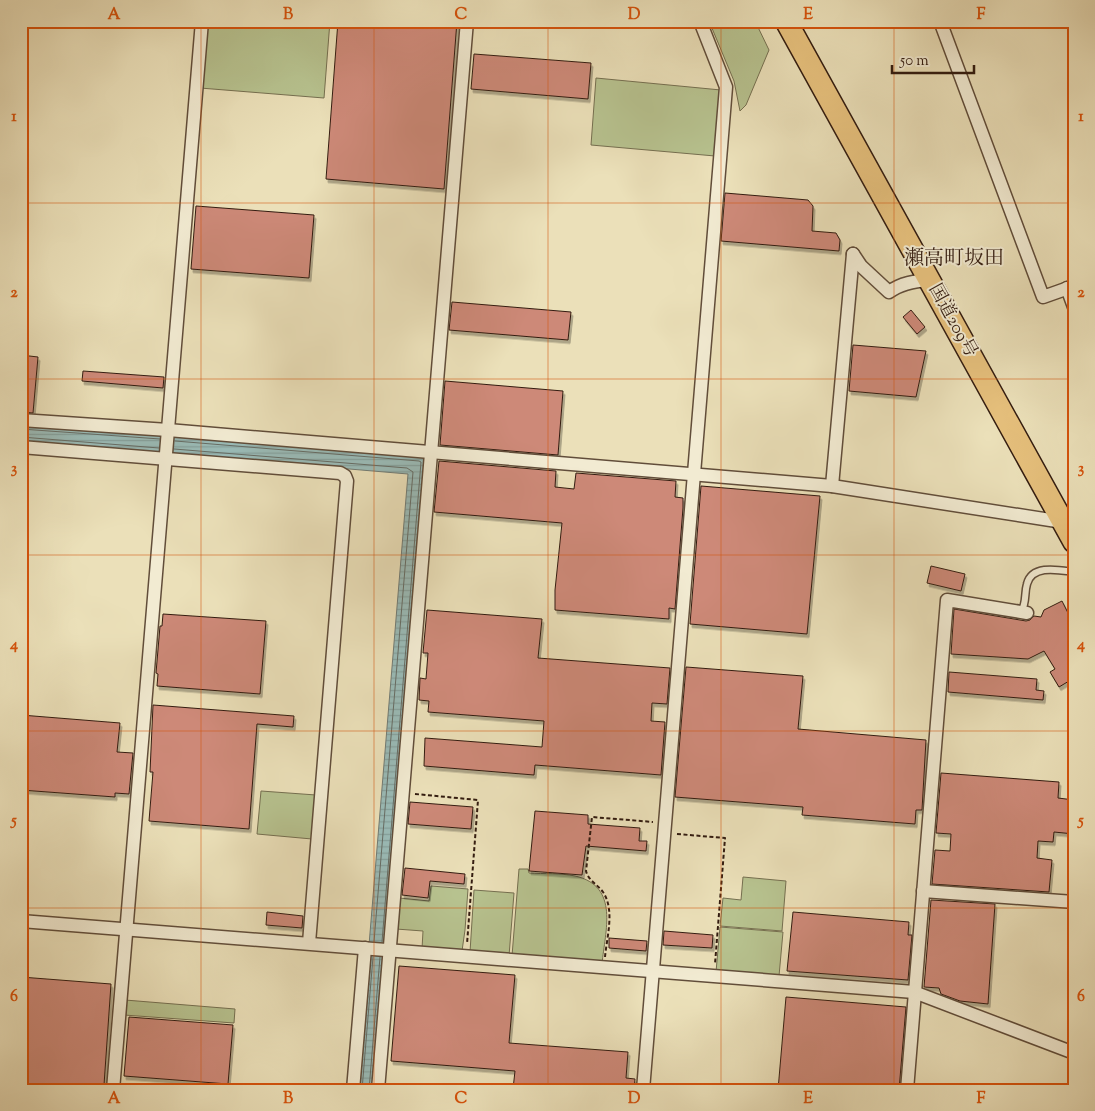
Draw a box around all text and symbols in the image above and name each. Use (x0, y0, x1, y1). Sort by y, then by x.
text: A (108, 4, 121, 27)
text: B (283, 4, 293, 27)
text: C (455, 4, 468, 27)
text: D (628, 4, 641, 27)
text: E (803, 4, 813, 27)
text: F (977, 4, 986, 27)
scale bar (892, 42, 975, 74)
text: 50 m (899, 51, 929, 72)
text: 1 (11, 106, 17, 129)
text: 1 (1078, 106, 1084, 129)
district label: 瀬高町坂田 (904, 245, 1004, 274)
street label: 国道209号 (921, 279, 983, 363)
text: 2 (10, 282, 18, 305)
text: 2 (1077, 282, 1085, 305)
text: 3 (11, 458, 18, 481)
text: 3 (1078, 458, 1085, 481)
text: 4 (9, 634, 18, 657)
text: 4 (1076, 634, 1085, 657)
text: 5 (9, 810, 17, 833)
text: 5 (1076, 810, 1084, 833)
text: 6 (10, 986, 18, 1009)
text: 6 (1077, 986, 1085, 1009)
text: A (108, 1088, 121, 1111)
text: B (283, 1088, 293, 1111)
text: C (455, 1088, 468, 1111)
text: D (628, 1088, 641, 1111)
text: E (803, 1088, 813, 1111)
text: F (977, 1088, 986, 1111)

